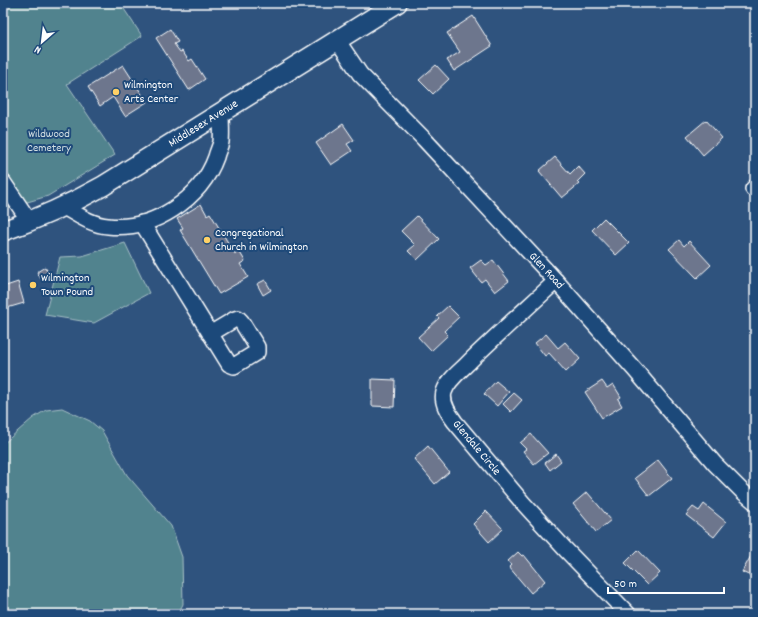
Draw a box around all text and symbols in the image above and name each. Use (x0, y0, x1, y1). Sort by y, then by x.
north arrow (22, 22, 62, 62)
text: N (32, 40, 44, 57)
place label: Wilmington Arts Center (124, 77, 179, 108)
marker: Wilmington Arts Center (111, 87, 121, 97)
street label: Middlesex Avenue (165, 95, 241, 152)
park label: Wildwood Cemetery (27, 126, 72, 157)
place label: Congregational Church in Wilmington (215, 225, 309, 256)
marker: Congregational Church in Wilmington (202, 235, 212, 245)
street label: Glen Road (525, 248, 568, 293)
place label: Wilmington Town Pound (41, 270, 93, 301)
marker: Wilmington Town Pound (28, 280, 38, 290)
street label: Glendale Circle (448, 416, 505, 479)
scale bar (608, 569, 724, 595)
text: 50 m (614, 576, 637, 593)

